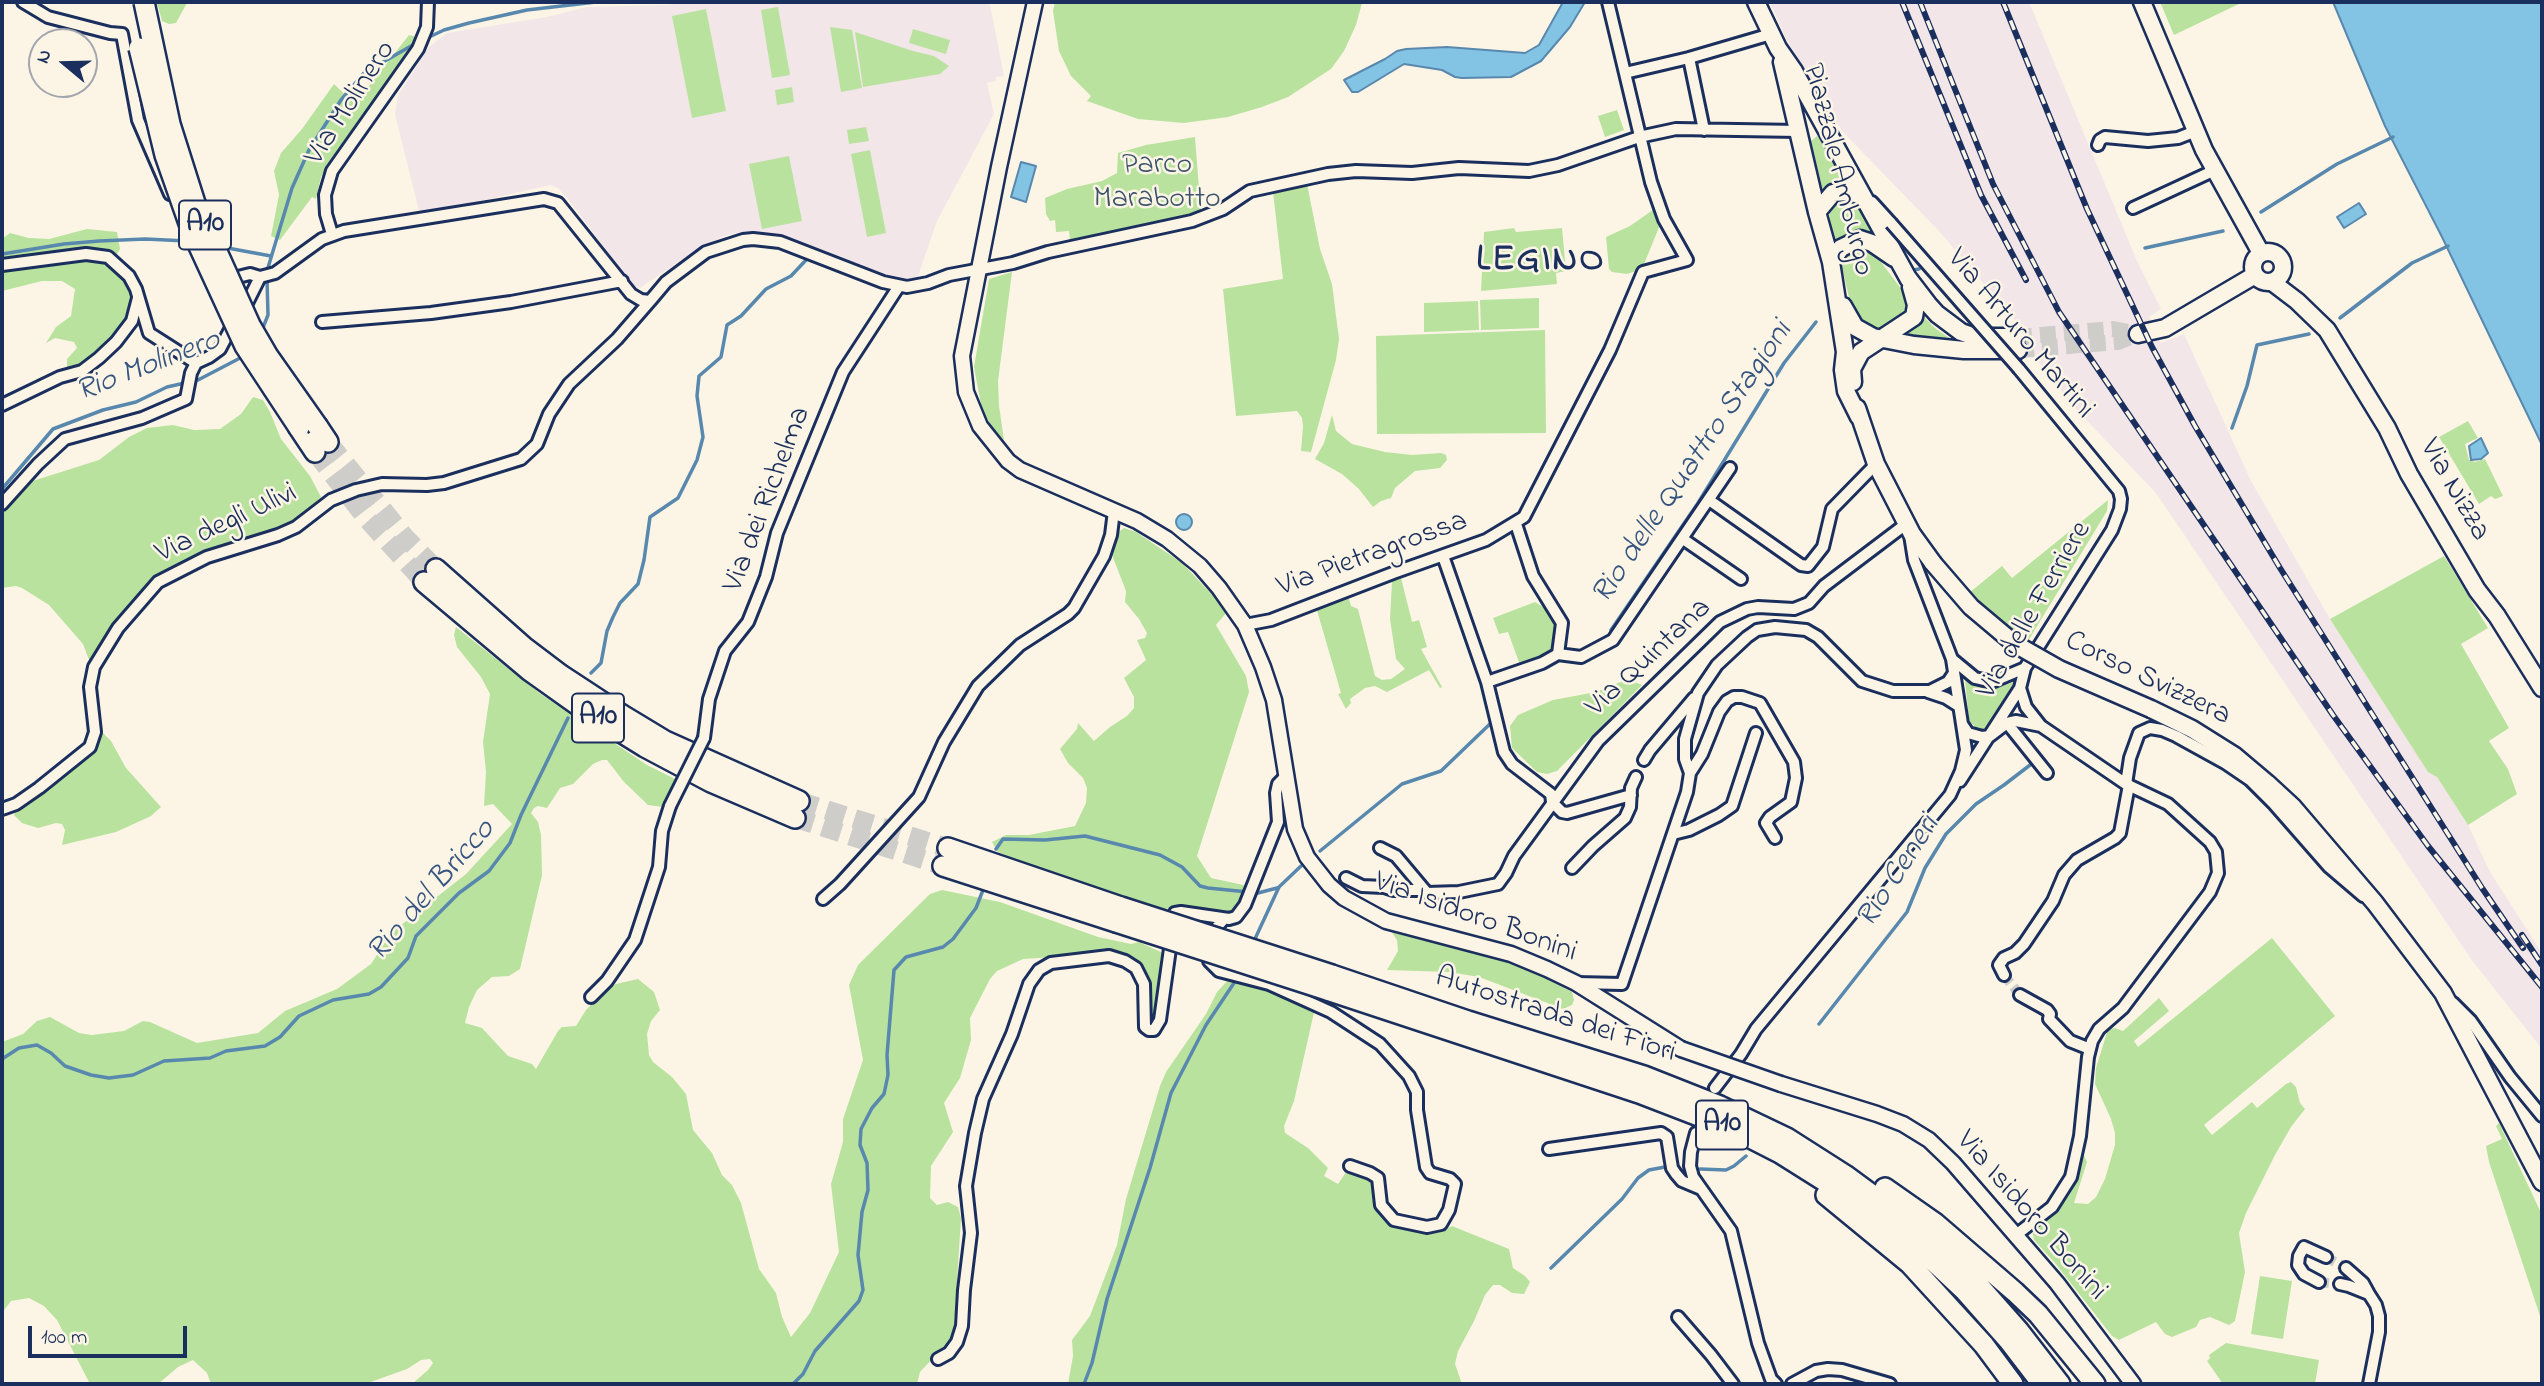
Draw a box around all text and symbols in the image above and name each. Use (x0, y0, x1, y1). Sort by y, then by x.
north arrow (28, 28, 98, 98)
street label: Via Molinero (298, 35, 406, 173)
text: N (30, 46, 59, 67)
street label: Piazzale Amburgo (1792, 60, 1880, 280)
park label: Parco Marabotto (1093, 149, 1221, 220)
road number: A10 (179, 201, 231, 250)
district label: LEGINO (1477, 241, 1605, 285)
street label: Via Arturo Martini (1937, 242, 2101, 428)
water label: Rio delle Quattro Stagioni (1585, 315, 1803, 613)
water label: Rio Molinero (72, 323, 226, 413)
street label: Via dei Richelma (717, 402, 821, 598)
street label: Via Nizza (2409, 434, 2497, 548)
street label: Via degli Ulivi (151, 477, 303, 573)
street label: Via Pietragrossa (1273, 505, 1473, 607)
street label: Via delle Ferriere (1971, 516, 2101, 706)
street label: Via Quintana (1580, 592, 1720, 726)
street label: Corso Svizzera (2058, 624, 2236, 736)
road number: A10 (572, 694, 624, 742)
water label: Rio Ceneri (1850, 810, 1950, 936)
water label: Rio del Bricco (361, 813, 505, 971)
street label: Via Isidoro Bonini (1369, 866, 1581, 972)
street label: Autostrada dei Fiori (1430, 961, 1680, 1073)
road number: A10 (1696, 1100, 1748, 1150)
street label: Via Isidoro Bonini (1946, 1125, 2114, 1309)
scale bar (32, 1312, 191, 1356)
text: 100 m (41, 1323, 87, 1353)

